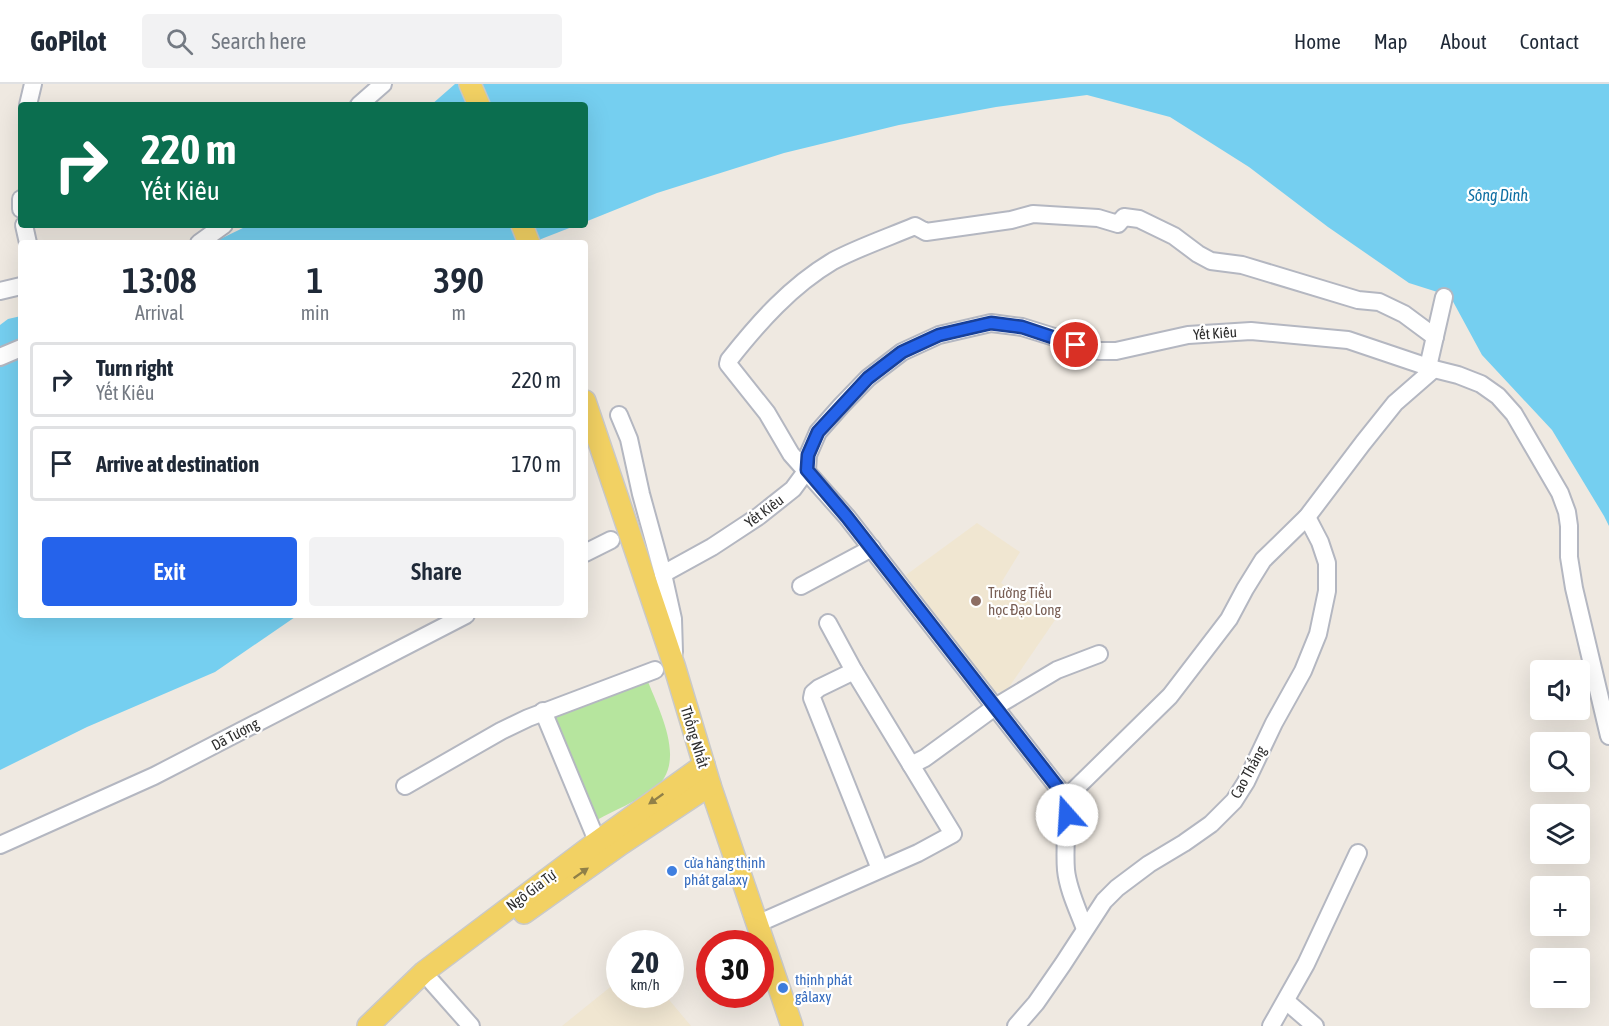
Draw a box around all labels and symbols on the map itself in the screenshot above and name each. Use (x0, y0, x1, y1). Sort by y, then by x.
water label: Sông Dinh (1467, 186, 1528, 205)
pin (1050, 319, 1101, 370)
street label: Yết Kiêu (1193, 323, 1237, 343)
street label: Yết Kiêu (741, 491, 787, 531)
place label: Trường Tiểu học Đạo Long (988, 584, 1062, 618)
marker: Trường Tiểu học Đạo Long (969, 594, 983, 608)
street label: Thống Nhất (678, 704, 712, 770)
street label: Dã Tượng (208, 714, 262, 754)
street label: Cao Thắng (1227, 742, 1270, 801)
position arrow (1035, 783, 1099, 847)
one-way arrow (649, 793, 665, 805)
place label: cửa hàng thịnh phát galaxy (684, 854, 765, 888)
marker: cửa hàng thịnh phát galaxy (665, 864, 679, 878)
street label: Ngô Gia Tự (503, 865, 560, 914)
one-way arrow (572, 867, 588, 879)
speed limit sign: 30 (696, 930, 774, 1008)
place label: thịnh phát gâlaxy (795, 971, 852, 1005)
marker: thịnh phát gâlaxy (776, 981, 790, 995)

